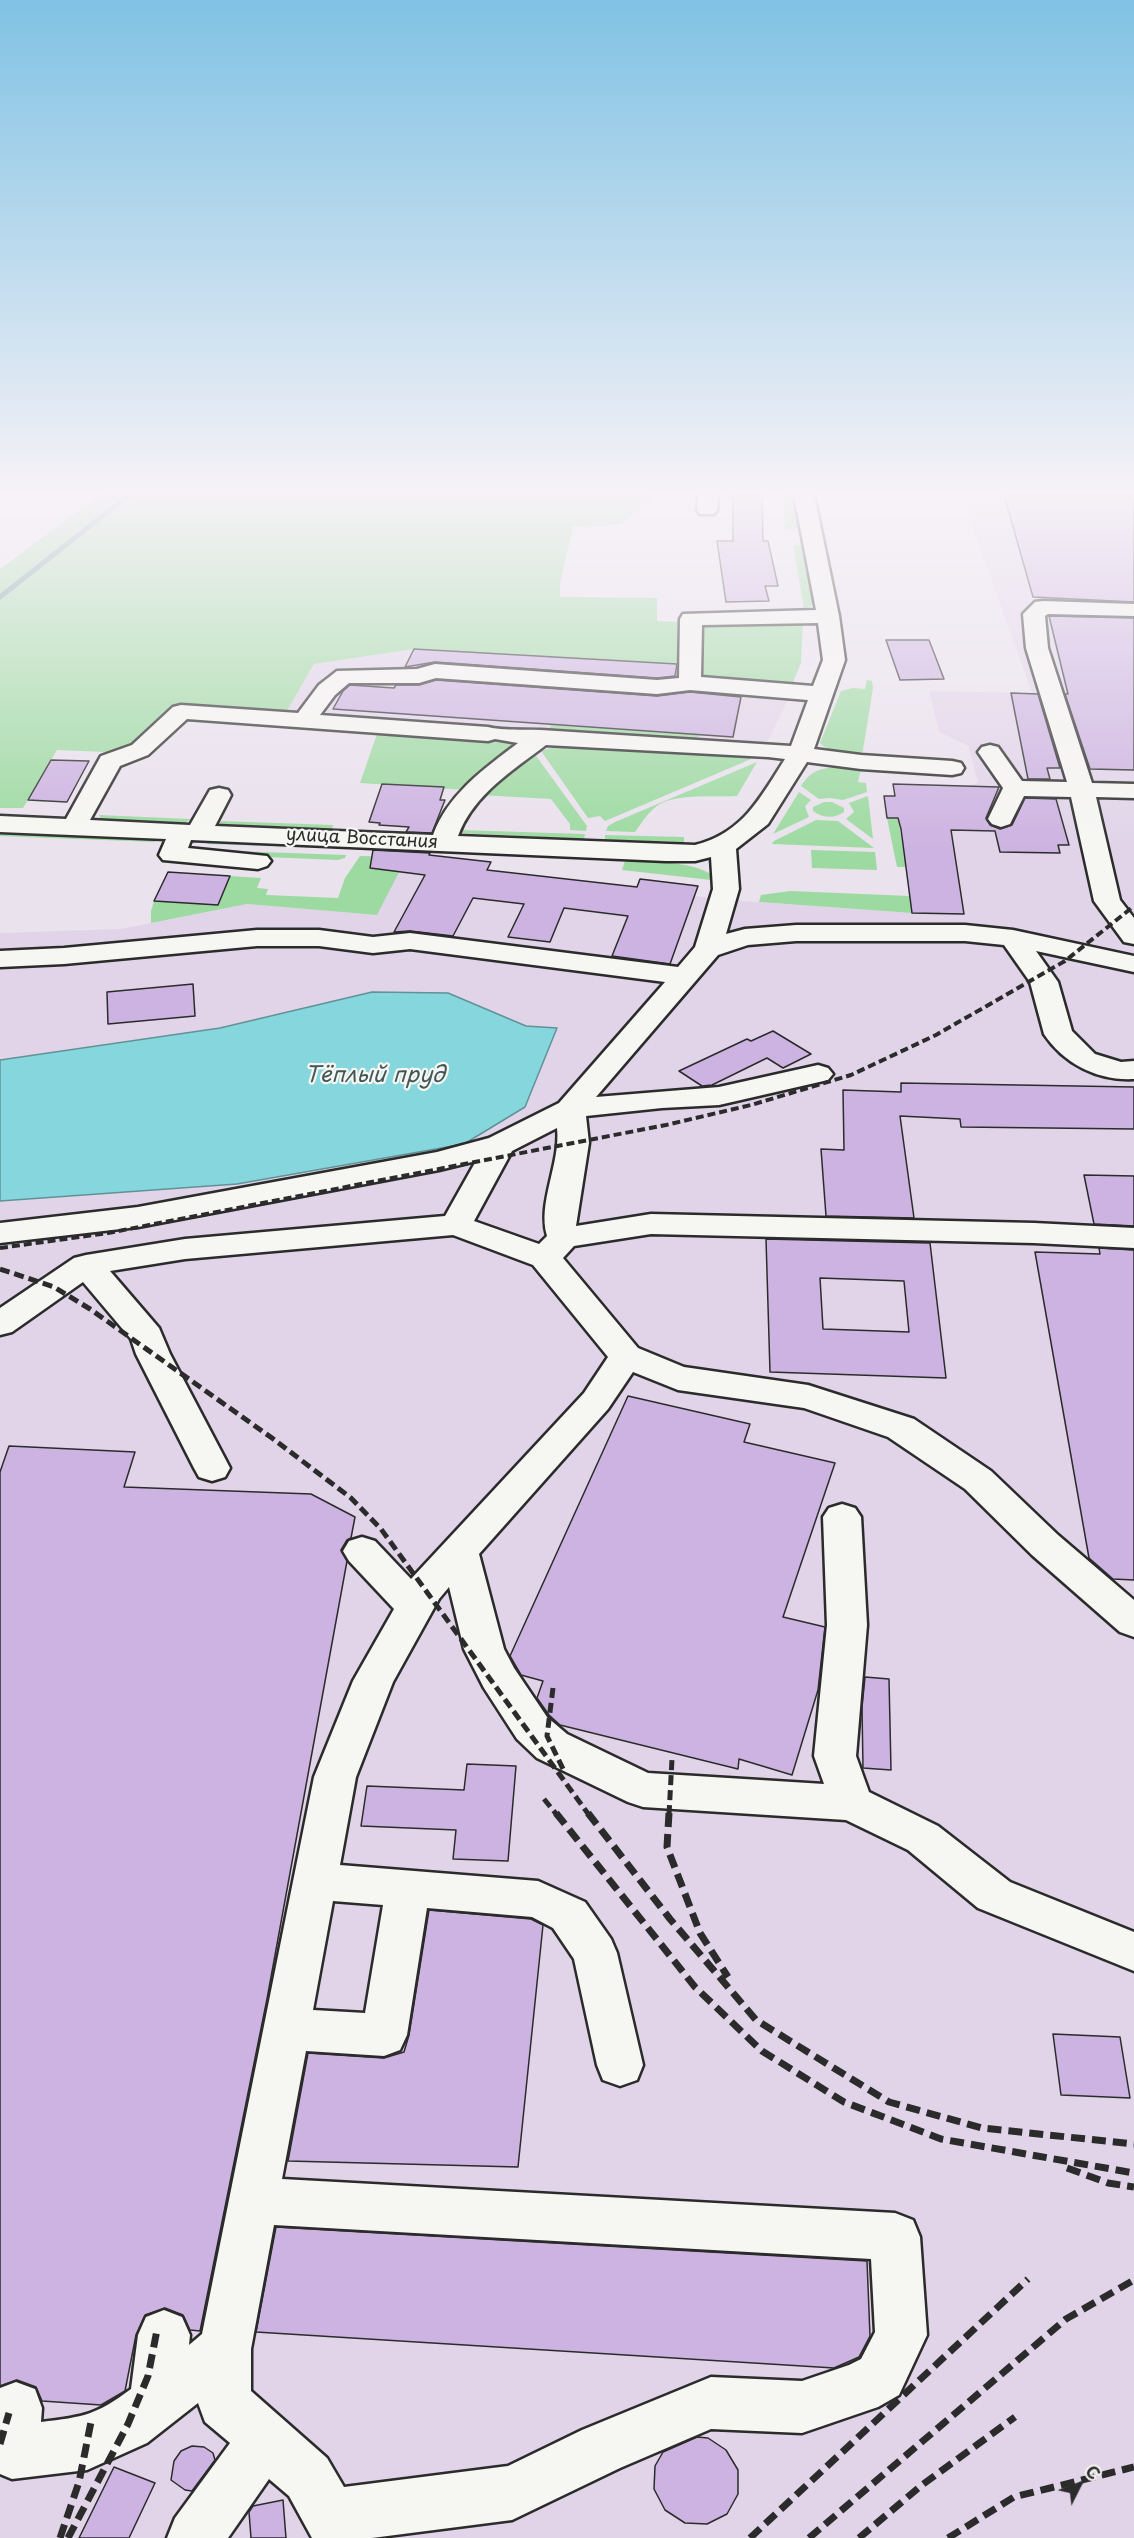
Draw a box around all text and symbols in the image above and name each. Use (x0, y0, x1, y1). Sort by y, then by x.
street label: улица Восстания (286, 824, 438, 854)
water label: Тёплый пруд (305, 1063, 445, 1089)
north arrow (1050, 2454, 1110, 2514)
text: С (1080, 2459, 1106, 2484)

